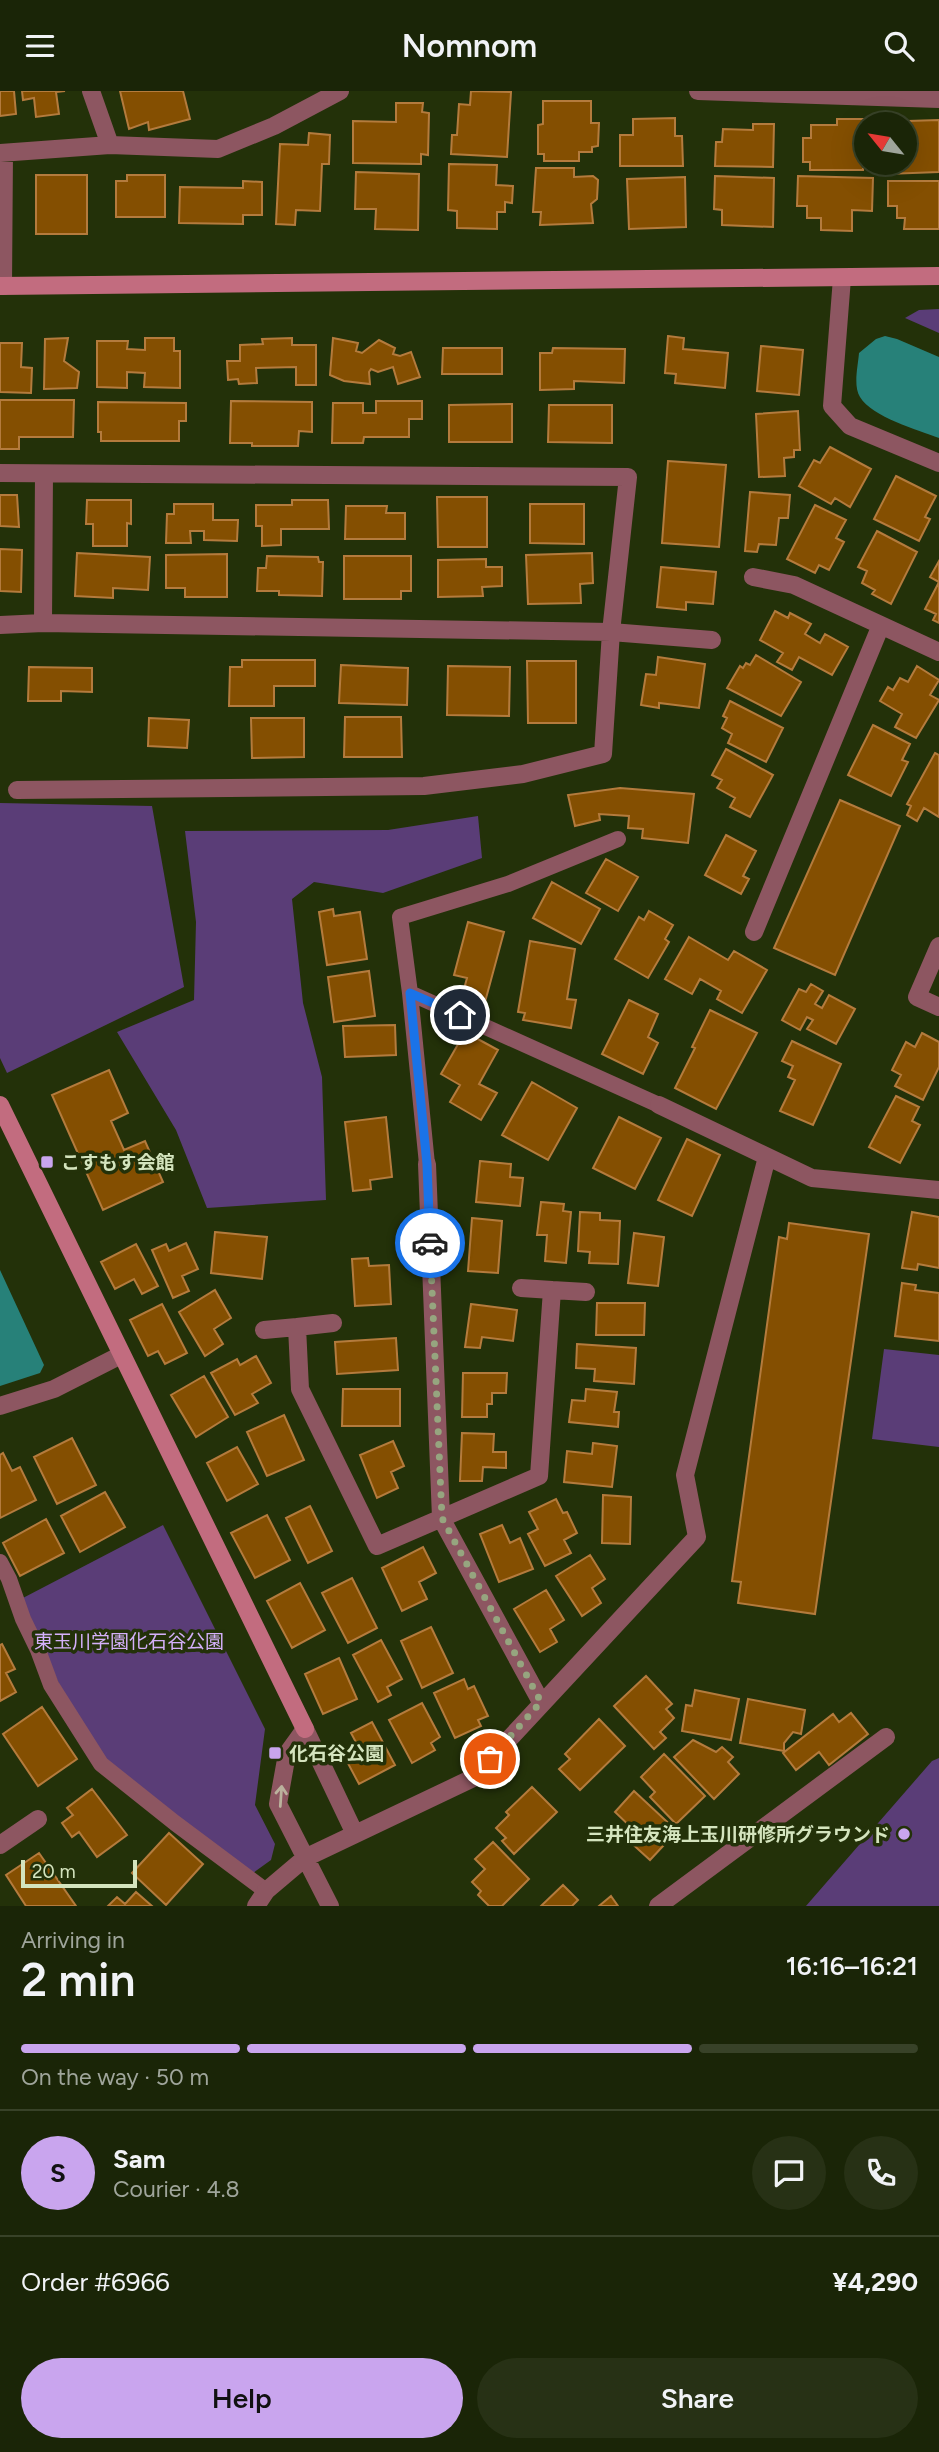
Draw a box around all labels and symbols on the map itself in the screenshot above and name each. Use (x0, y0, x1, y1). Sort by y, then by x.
north arrow (854, 112, 917, 175)
pin (430, 985, 490, 1045)
place label: こすもす会館 (61, 1151, 175, 1174)
marker: こすもす会館 (39, 1154, 55, 1170)
courier (395, 1208, 465, 1278)
park label: 東玉川学園化石谷公園 (34, 1630, 224, 1653)
pin (460, 1729, 520, 1789)
place label: 化石谷公園 (289, 1742, 384, 1765)
marker: 化石谷公園 (267, 1745, 283, 1761)
one-way arrow (275, 1785, 288, 1808)
place label: 三井住友海上玉川研修所グラウンド (586, 1823, 890, 1846)
marker: 三井住友海上玉川研修所グラウンド (896, 1826, 912, 1842)
scale bar (21, 1857, 136, 1889)

